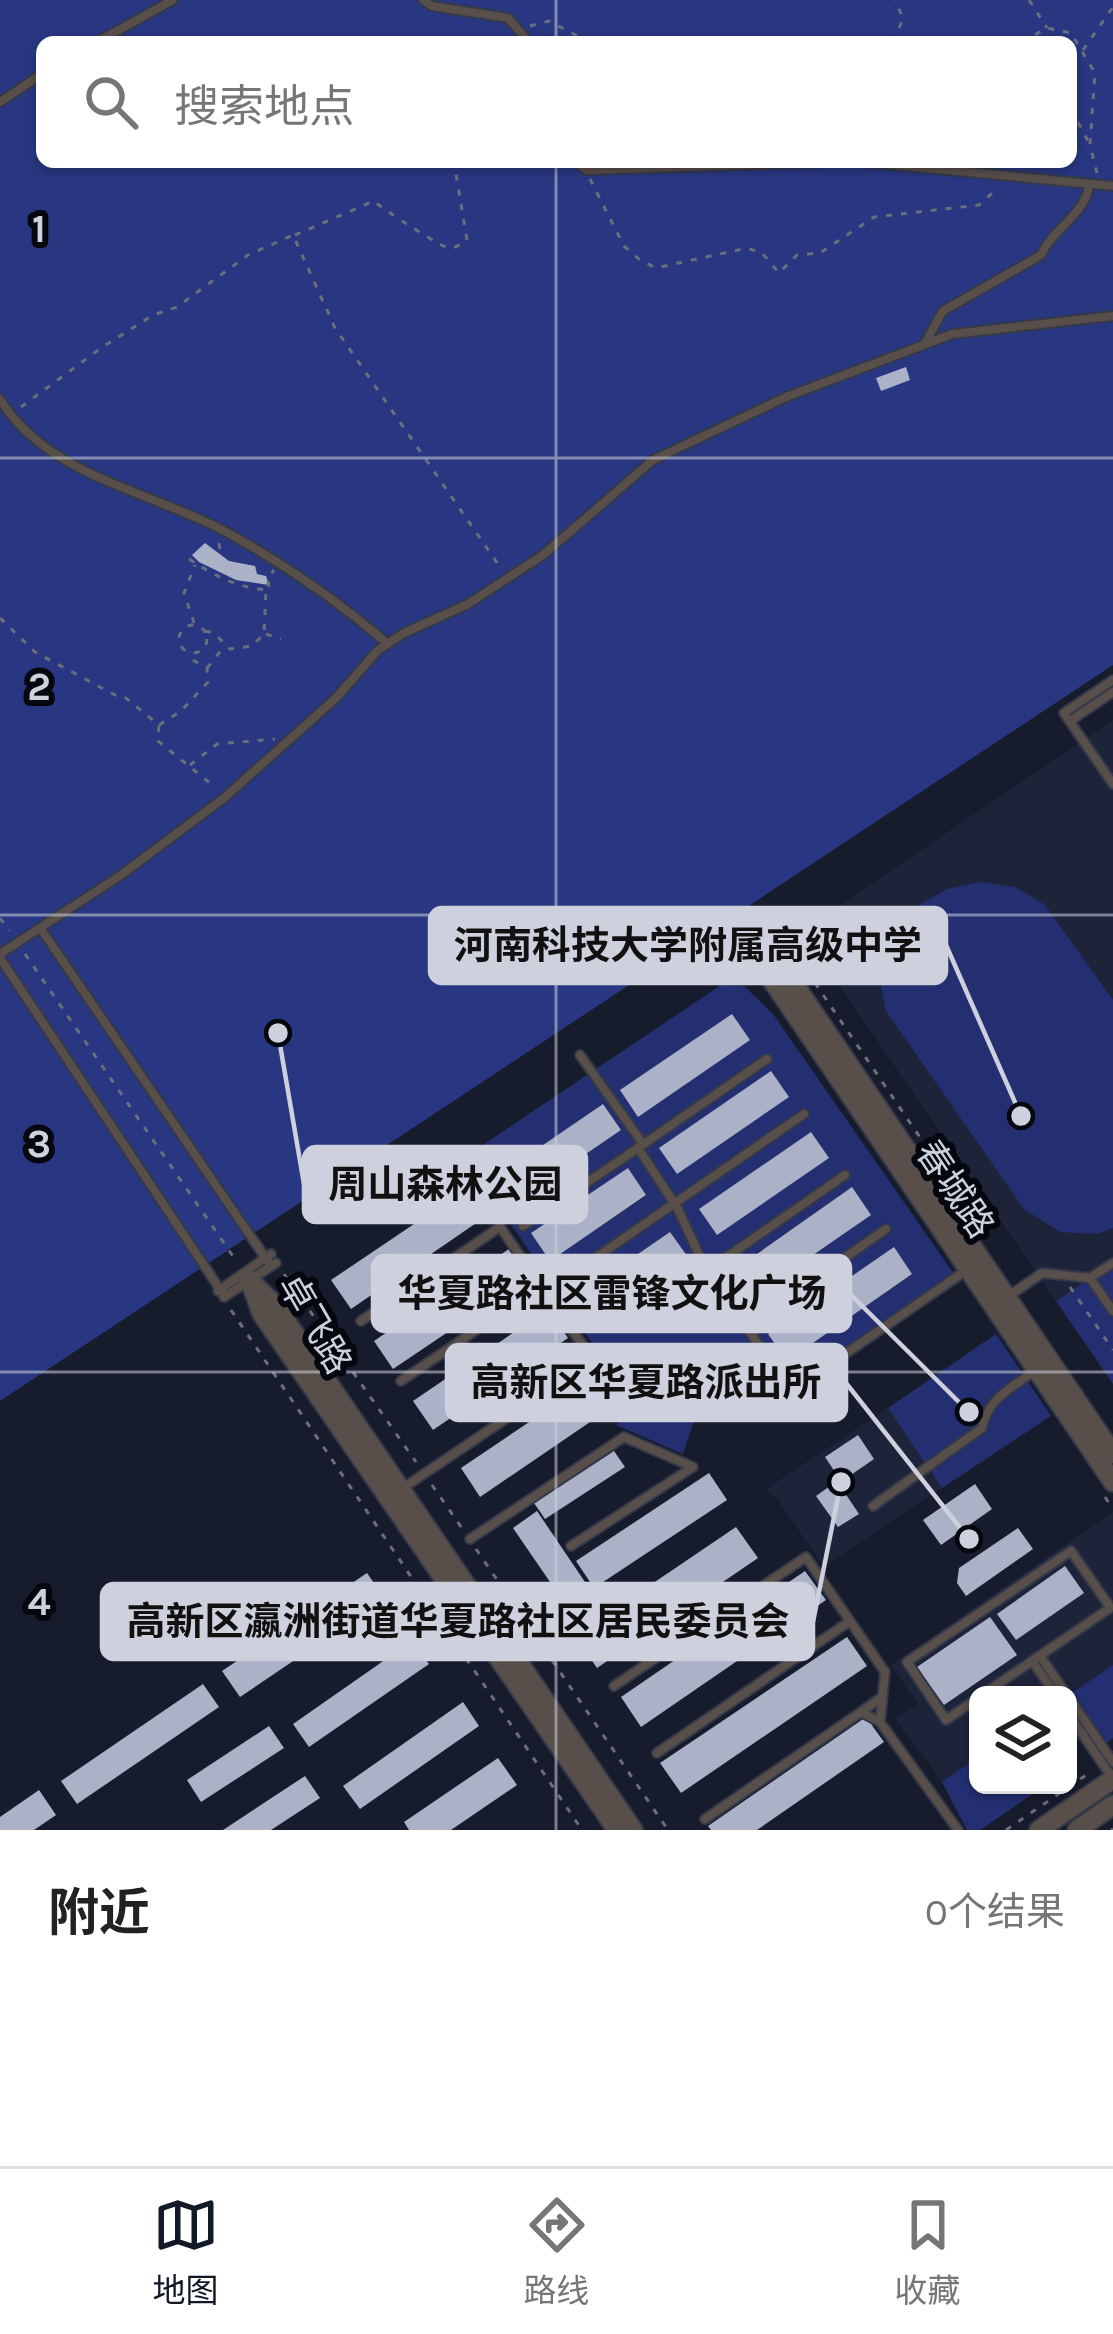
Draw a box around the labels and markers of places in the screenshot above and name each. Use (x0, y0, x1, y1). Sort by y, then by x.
callout: 河南科技大学附属高级中学 (430, 908, 946, 983)
callout: 周山森林公园 (304, 1147, 586, 1222)
callout: 华夏路社区雷锋文化广场 (373, 1256, 850, 1331)
callout: 高新区华夏路派出所 (447, 1345, 846, 1420)
callout: 高新区瀛洲街道华夏路社区居民委员会 (102, 1584, 813, 1659)

